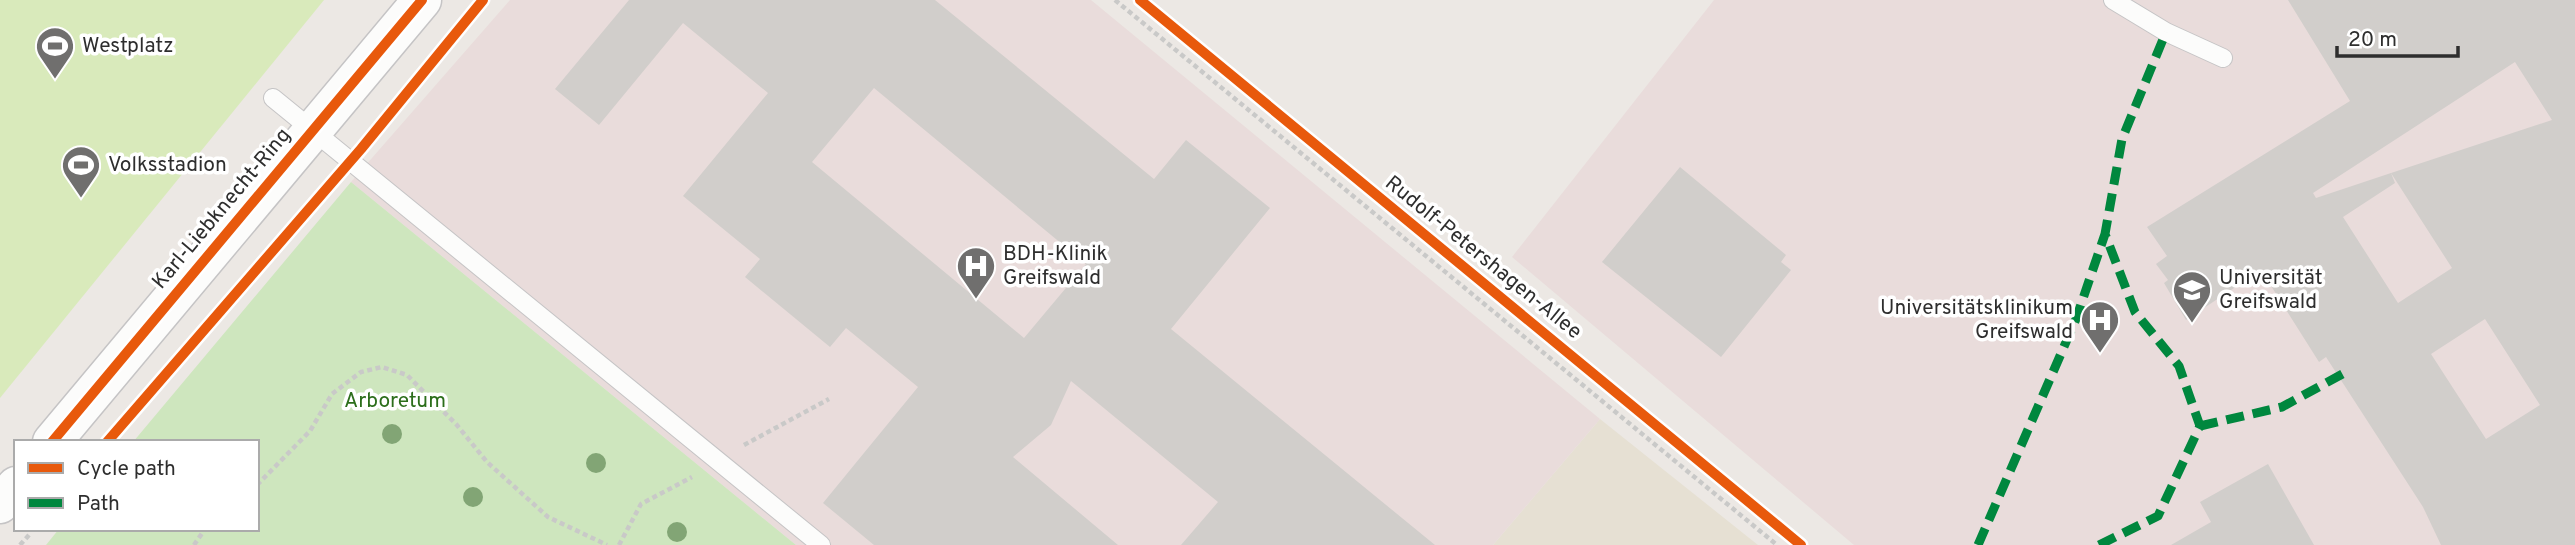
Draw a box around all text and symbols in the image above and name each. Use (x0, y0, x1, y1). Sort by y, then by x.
scale bar (2337, 14, 2458, 58)
sports icon: Westplatz (34, 25, 76, 80)
text: 20 m (2348, 27, 2397, 54)
place label: Westplatz (82, 33, 174, 60)
street label: Karl-Liebknecht-Ring (147, 123, 297, 295)
sports icon: Volksstadion (60, 144, 102, 199)
place label: Volksstadion (108, 152, 227, 179)
street label: Rudolf-Petershagen-Allee (1379, 170, 1587, 346)
place label: BDH-Klinik Greifswald (1003, 241, 1108, 292)
hospital icon: BDH-Klinik Greifswald (955, 245, 997, 300)
place label: Universität Greifswald (2219, 265, 2323, 316)
school or university icon: Universität Greifswald (2171, 269, 2213, 324)
place label: Universitätsklinikum Greifswald (1880, 295, 2073, 346)
hospital icon: Universitätsklinikum Greifswald (2079, 299, 2121, 354)
park label: Arboretum (344, 388, 446, 415)
legend (14, 440, 259, 531)
text: Cycle path (77, 456, 176, 483)
text: Path (77, 491, 120, 518)

